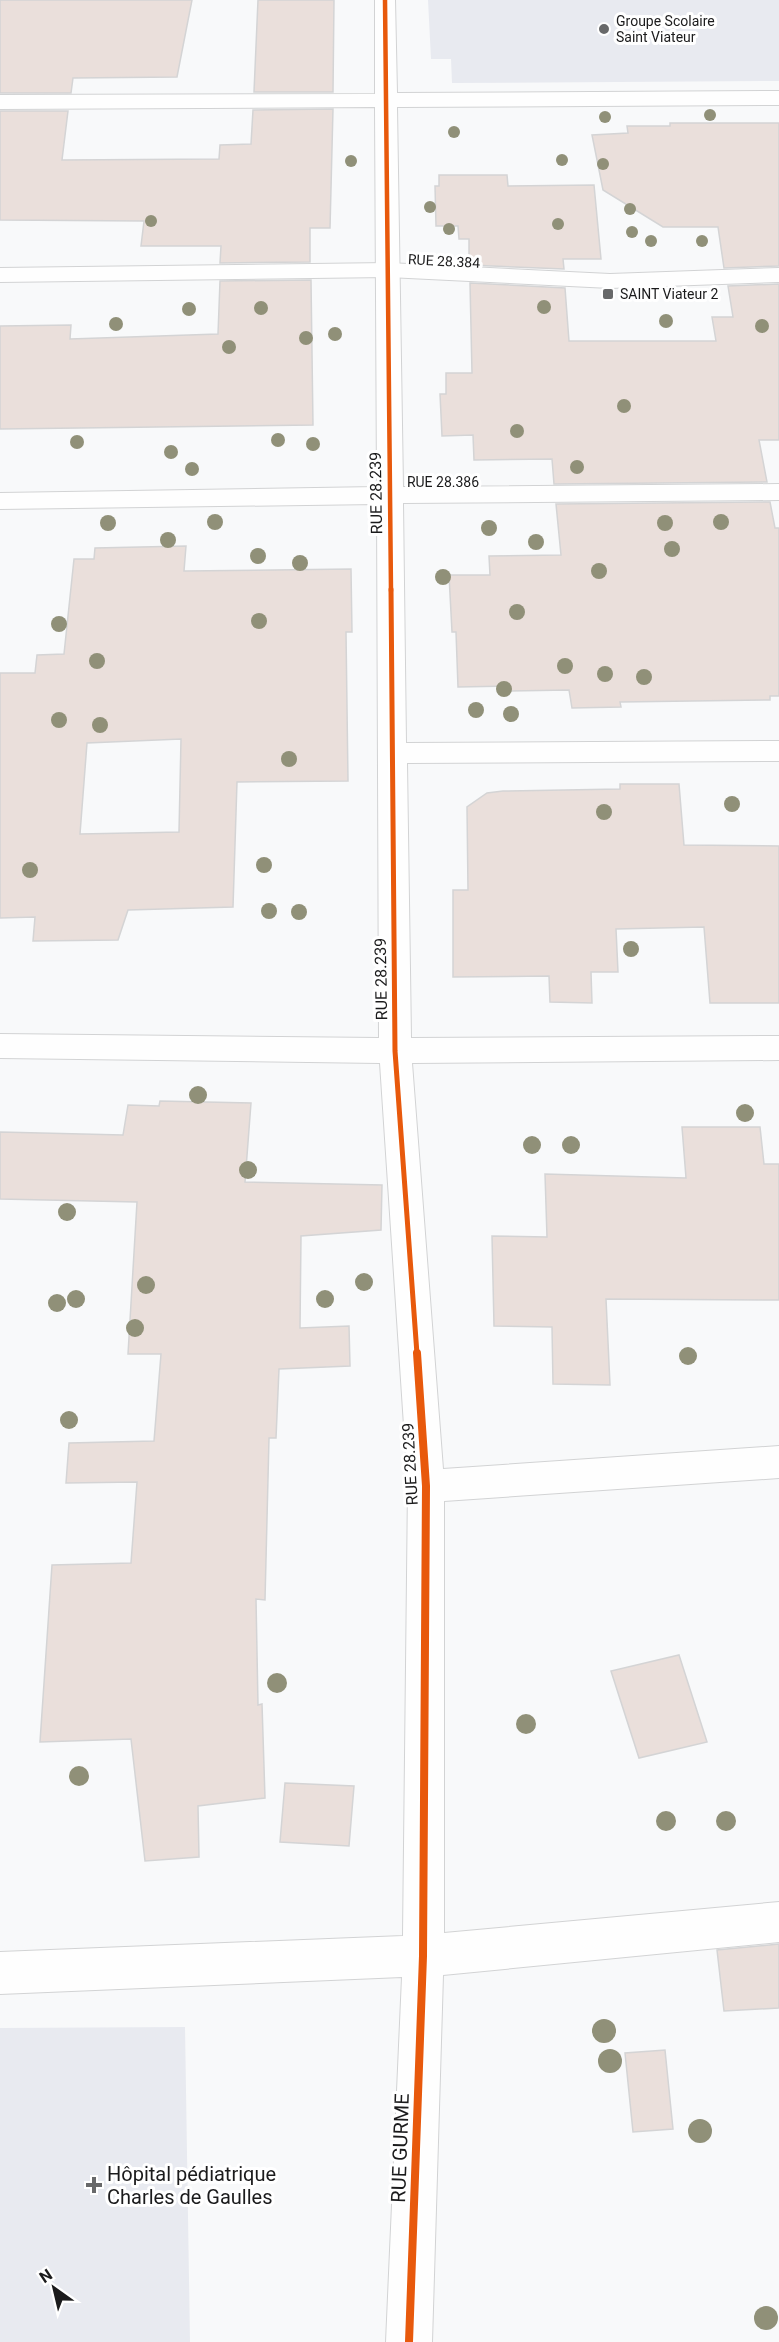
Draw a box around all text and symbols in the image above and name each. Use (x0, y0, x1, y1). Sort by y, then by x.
place label: Groupe Scolaire Saint Viateur (616, 13, 715, 45)
marker: Groupe Scolaire Saint Viateur (597, 22, 611, 36)
street label: RUE 28.384 (408, 251, 481, 271)
place label: SAINT Viateur 2 (620, 286, 718, 302)
marker: SAINT Viateur 2 (601, 287, 615, 301)
street label: RUE 28.239 (366, 452, 386, 534)
street label: RUE 28.386 (407, 474, 479, 490)
street label: RUE 28.239 (371, 938, 391, 1020)
street label: RUE 28.239 (398, 1422, 422, 1506)
street label: RUE GURME (386, 2093, 414, 2203)
place label: Hôpital pédiatrique Charles de Gaulles (107, 2162, 276, 2209)
marker: Hôpital pédiatrique Charles de Gaulles (85, 2176, 103, 2194)
north arrow (24, 2258, 84, 2318)
text: N (36, 2265, 56, 2287)

